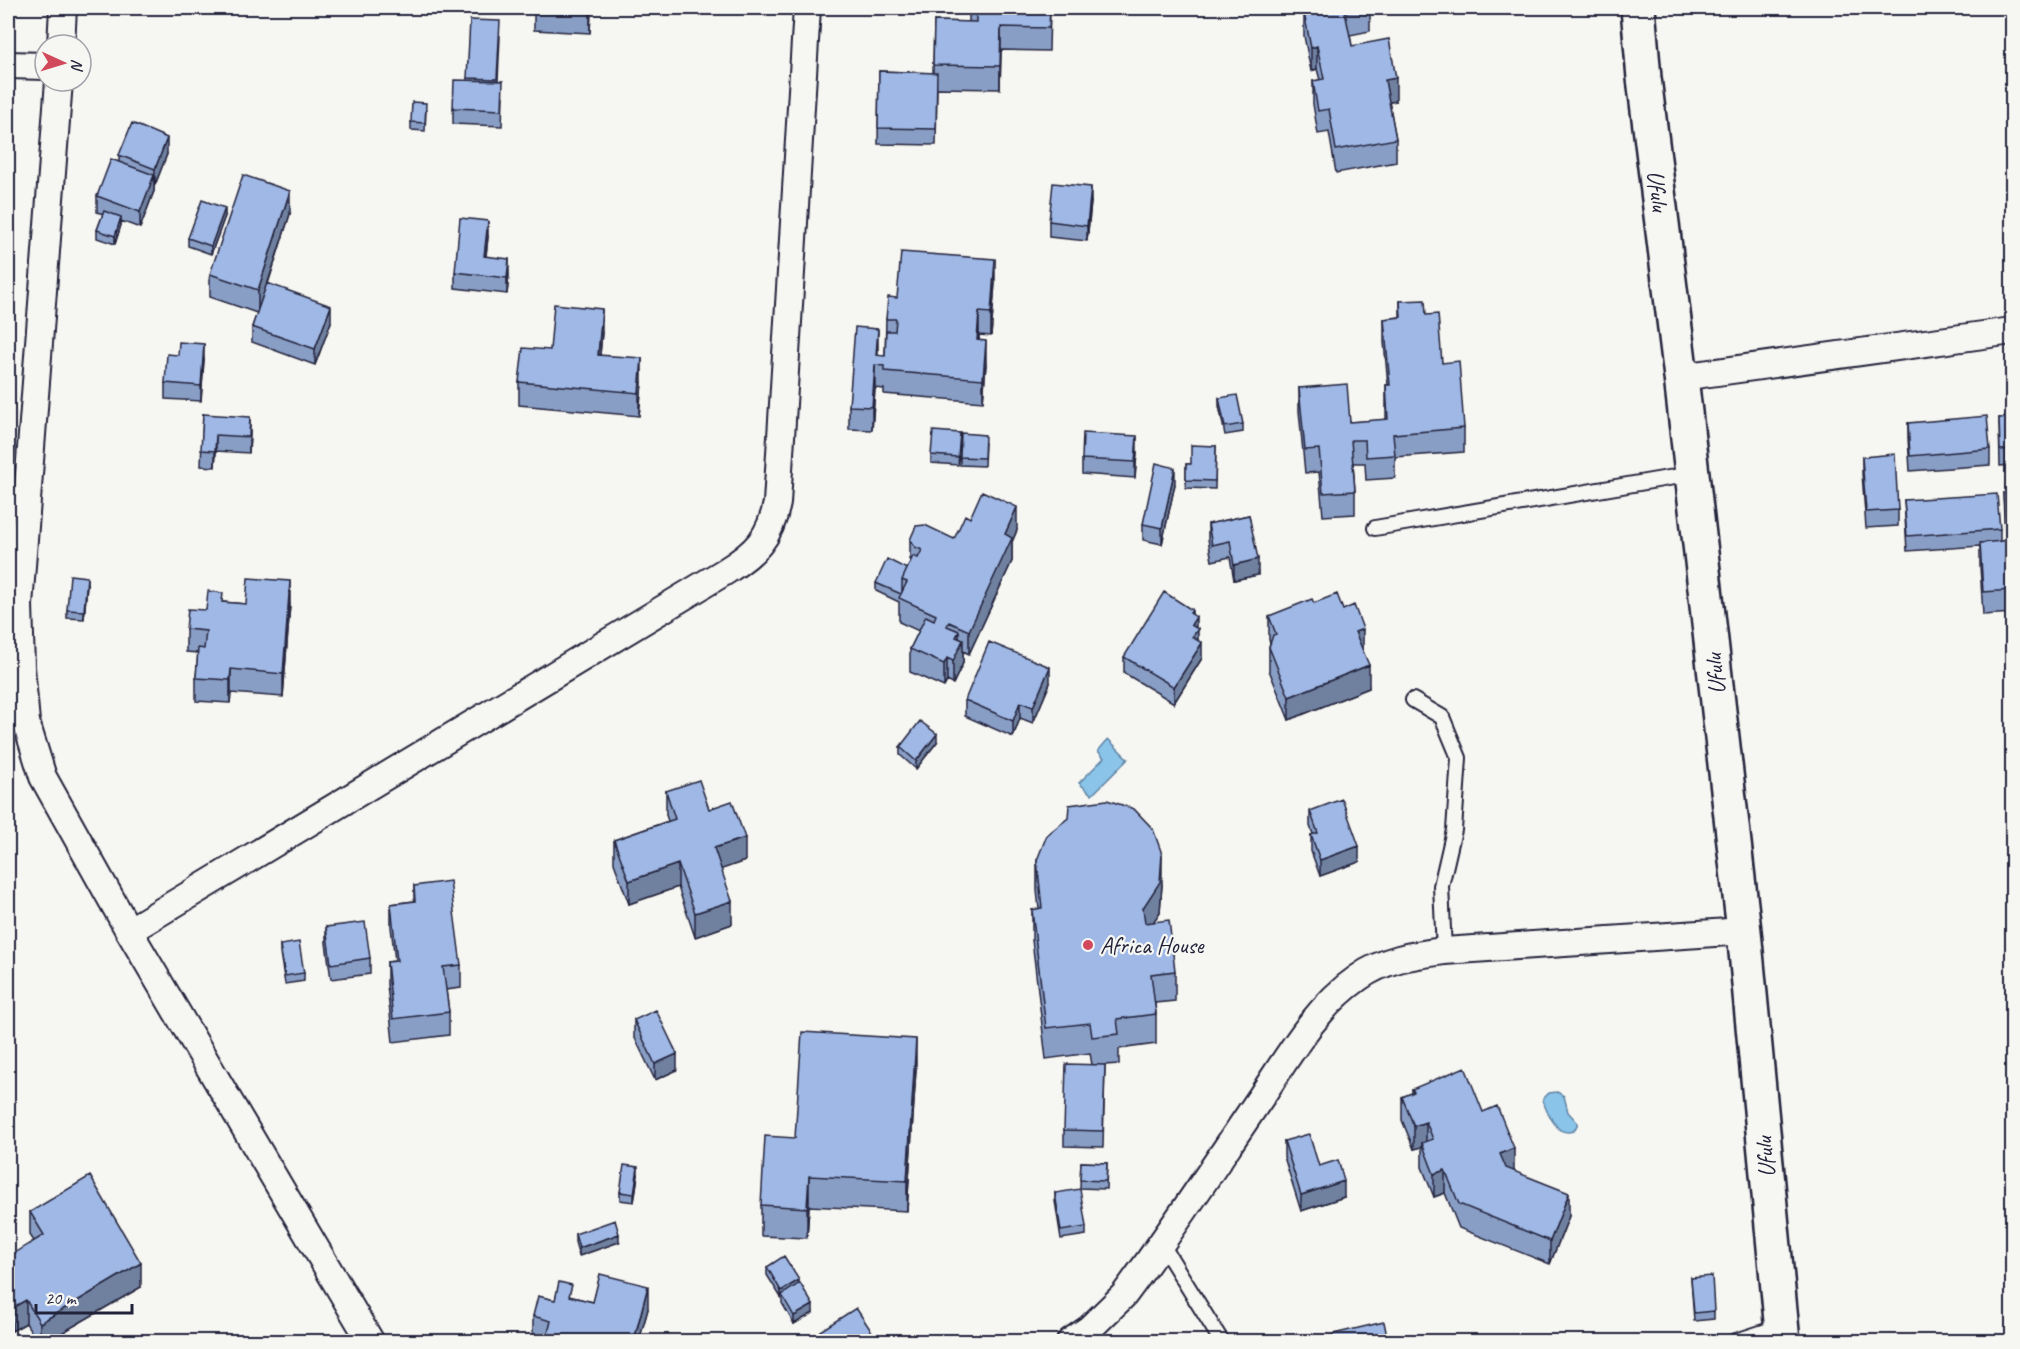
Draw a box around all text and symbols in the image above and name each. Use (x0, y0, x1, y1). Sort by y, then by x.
north arrow (33, 33, 93, 93)
text: N (66, 58, 87, 73)
street label: Ufulu (1641, 169, 1676, 215)
street label: Ufulu (1698, 650, 1732, 696)
place label: Africa House (1100, 930, 1206, 960)
marker: Africa House (1081, 938, 1095, 952)
street label: Ufulu (1748, 1133, 1782, 1179)
scale bar (36, 1277, 132, 1315)
text: 20 m (45, 1287, 78, 1309)

